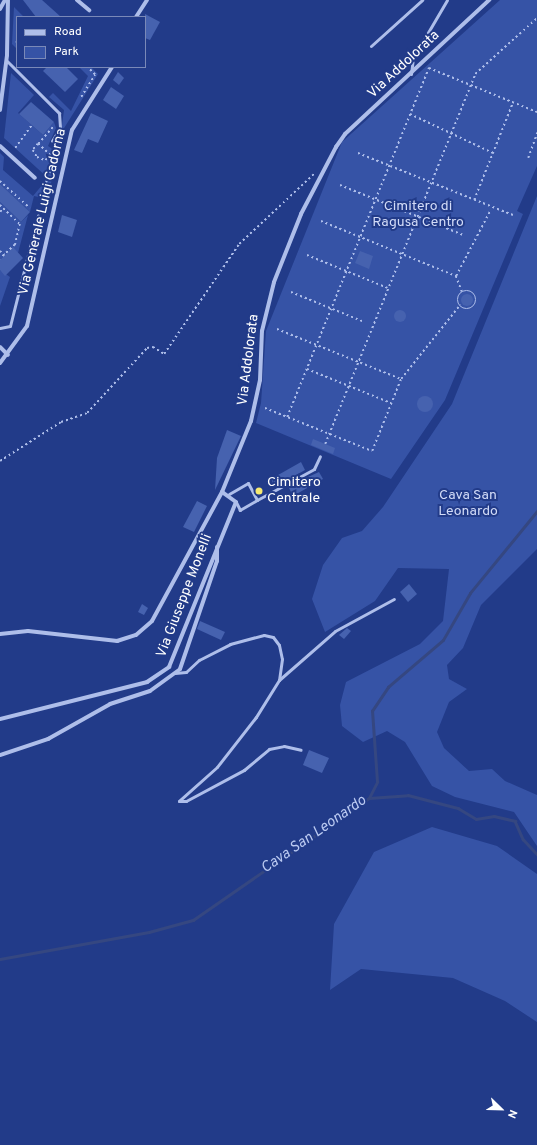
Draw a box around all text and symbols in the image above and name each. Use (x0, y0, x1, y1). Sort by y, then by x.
legend (16, 16, 146, 68)
text: Road (54, 24, 82, 40)
street label: Via Addolorata (364, 27, 444, 103)
text: Park (54, 44, 79, 60)
street label: Via Generale Luigi Cadorna (16, 127, 70, 297)
park label: Cimitero di Ragusa Centro (372, 199, 464, 232)
street label: Via Addolorata (235, 313, 263, 407)
place label: Cimitero Centrale (267, 475, 321, 508)
marker: Cimitero Centrale (254, 486, 264, 496)
park label: Cava San Leonardo (438, 488, 498, 520)
street label: Via Giuseppe Monelli (154, 532, 216, 660)
water label: Cava San Leonardo (258, 792, 370, 878)
north arrow (481, 1089, 521, 1129)
text: N (504, 1107, 520, 1120)

